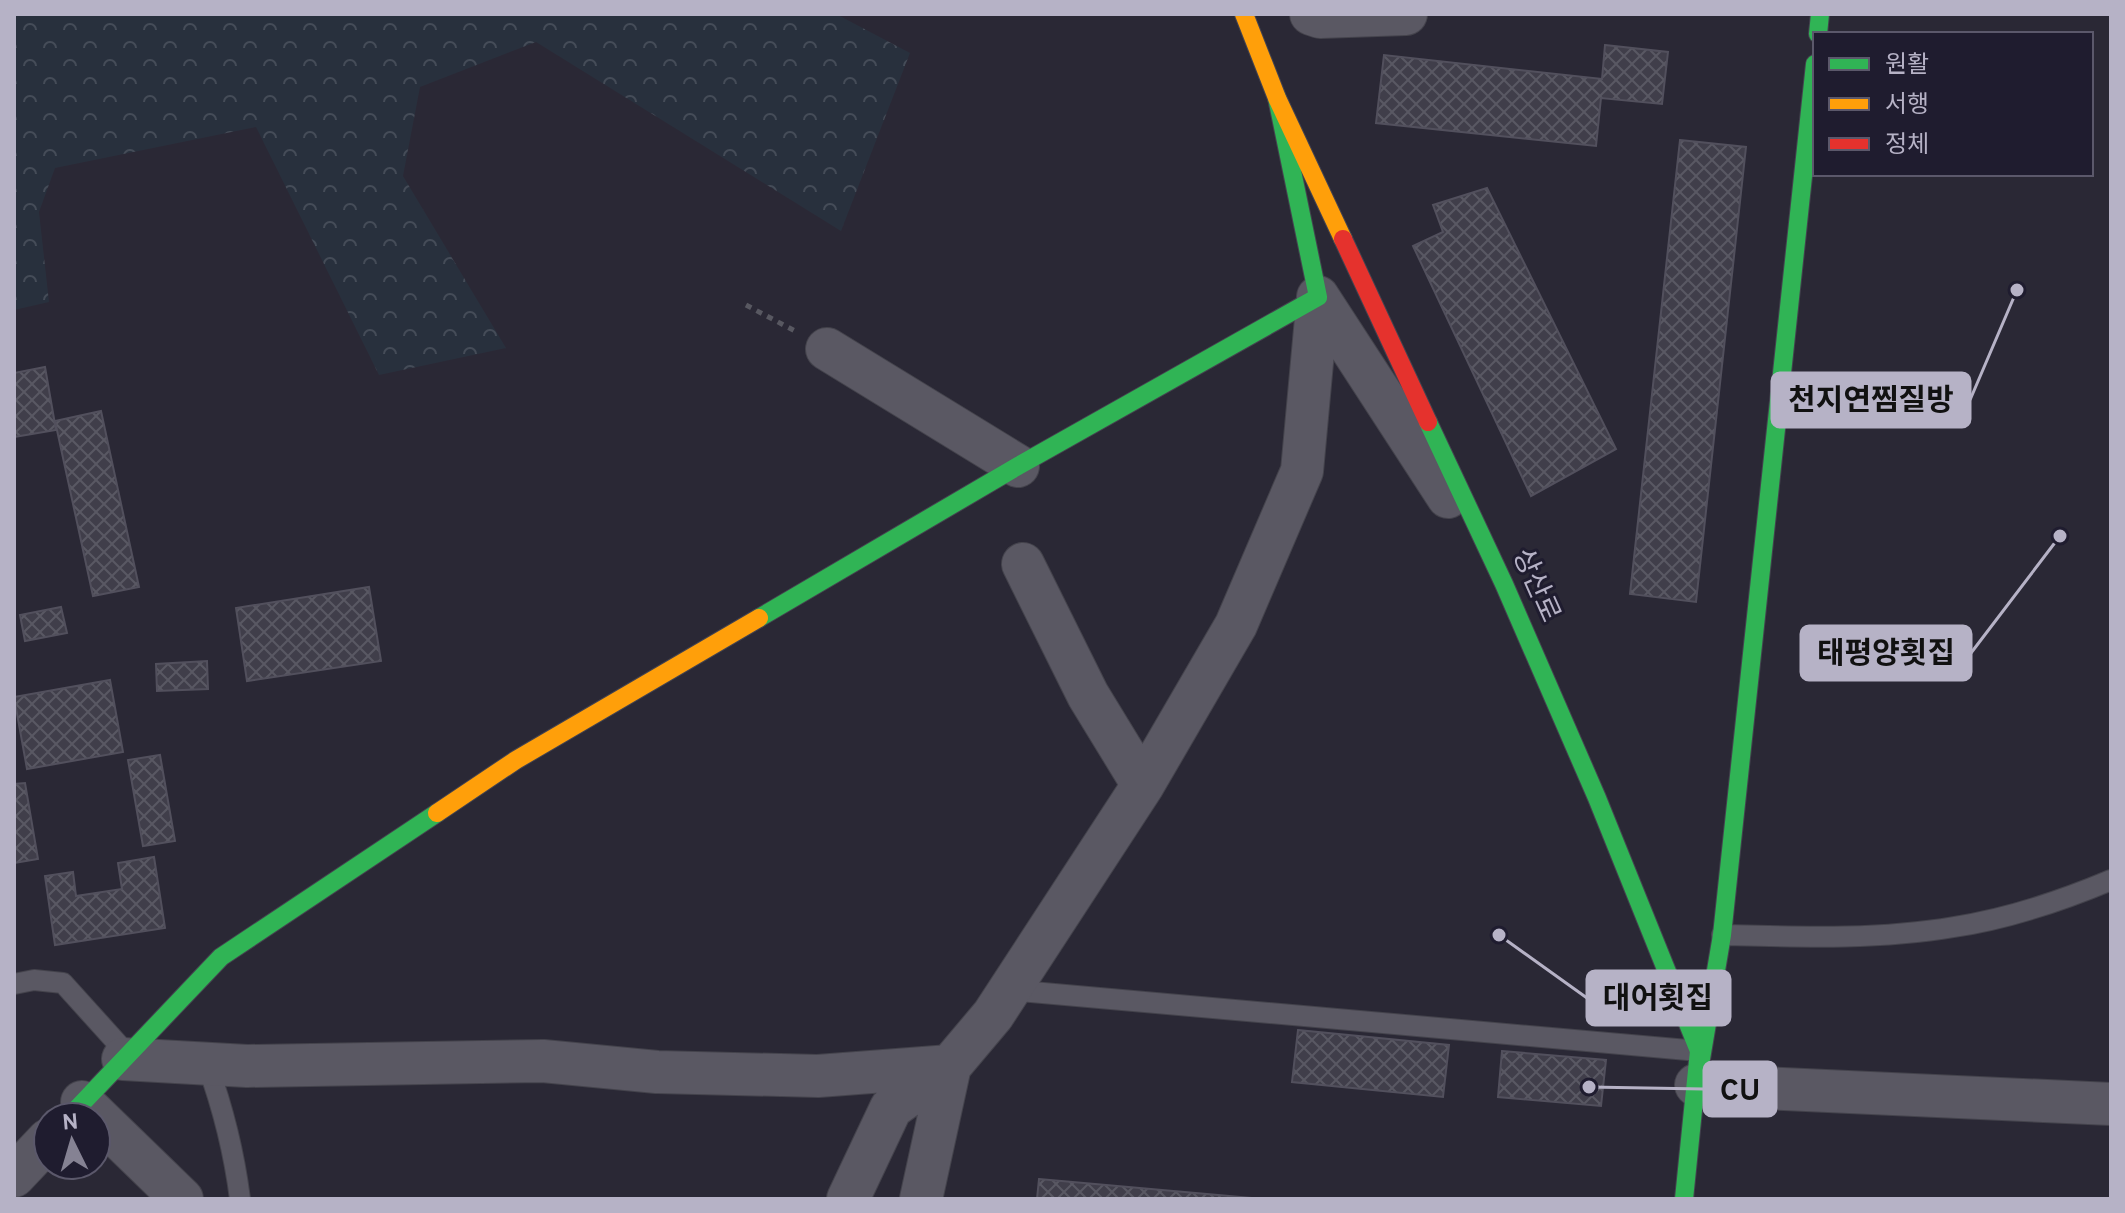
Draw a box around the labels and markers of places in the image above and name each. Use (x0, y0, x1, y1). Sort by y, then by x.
callout: 천지연찜질방 (1772, 373, 1970, 427)
callout: 태평양횟집 (1801, 626, 1971, 680)
callout: 대어횟집 (1587, 971, 1730, 1025)
callout: CU (1704, 1062, 1776, 1116)

